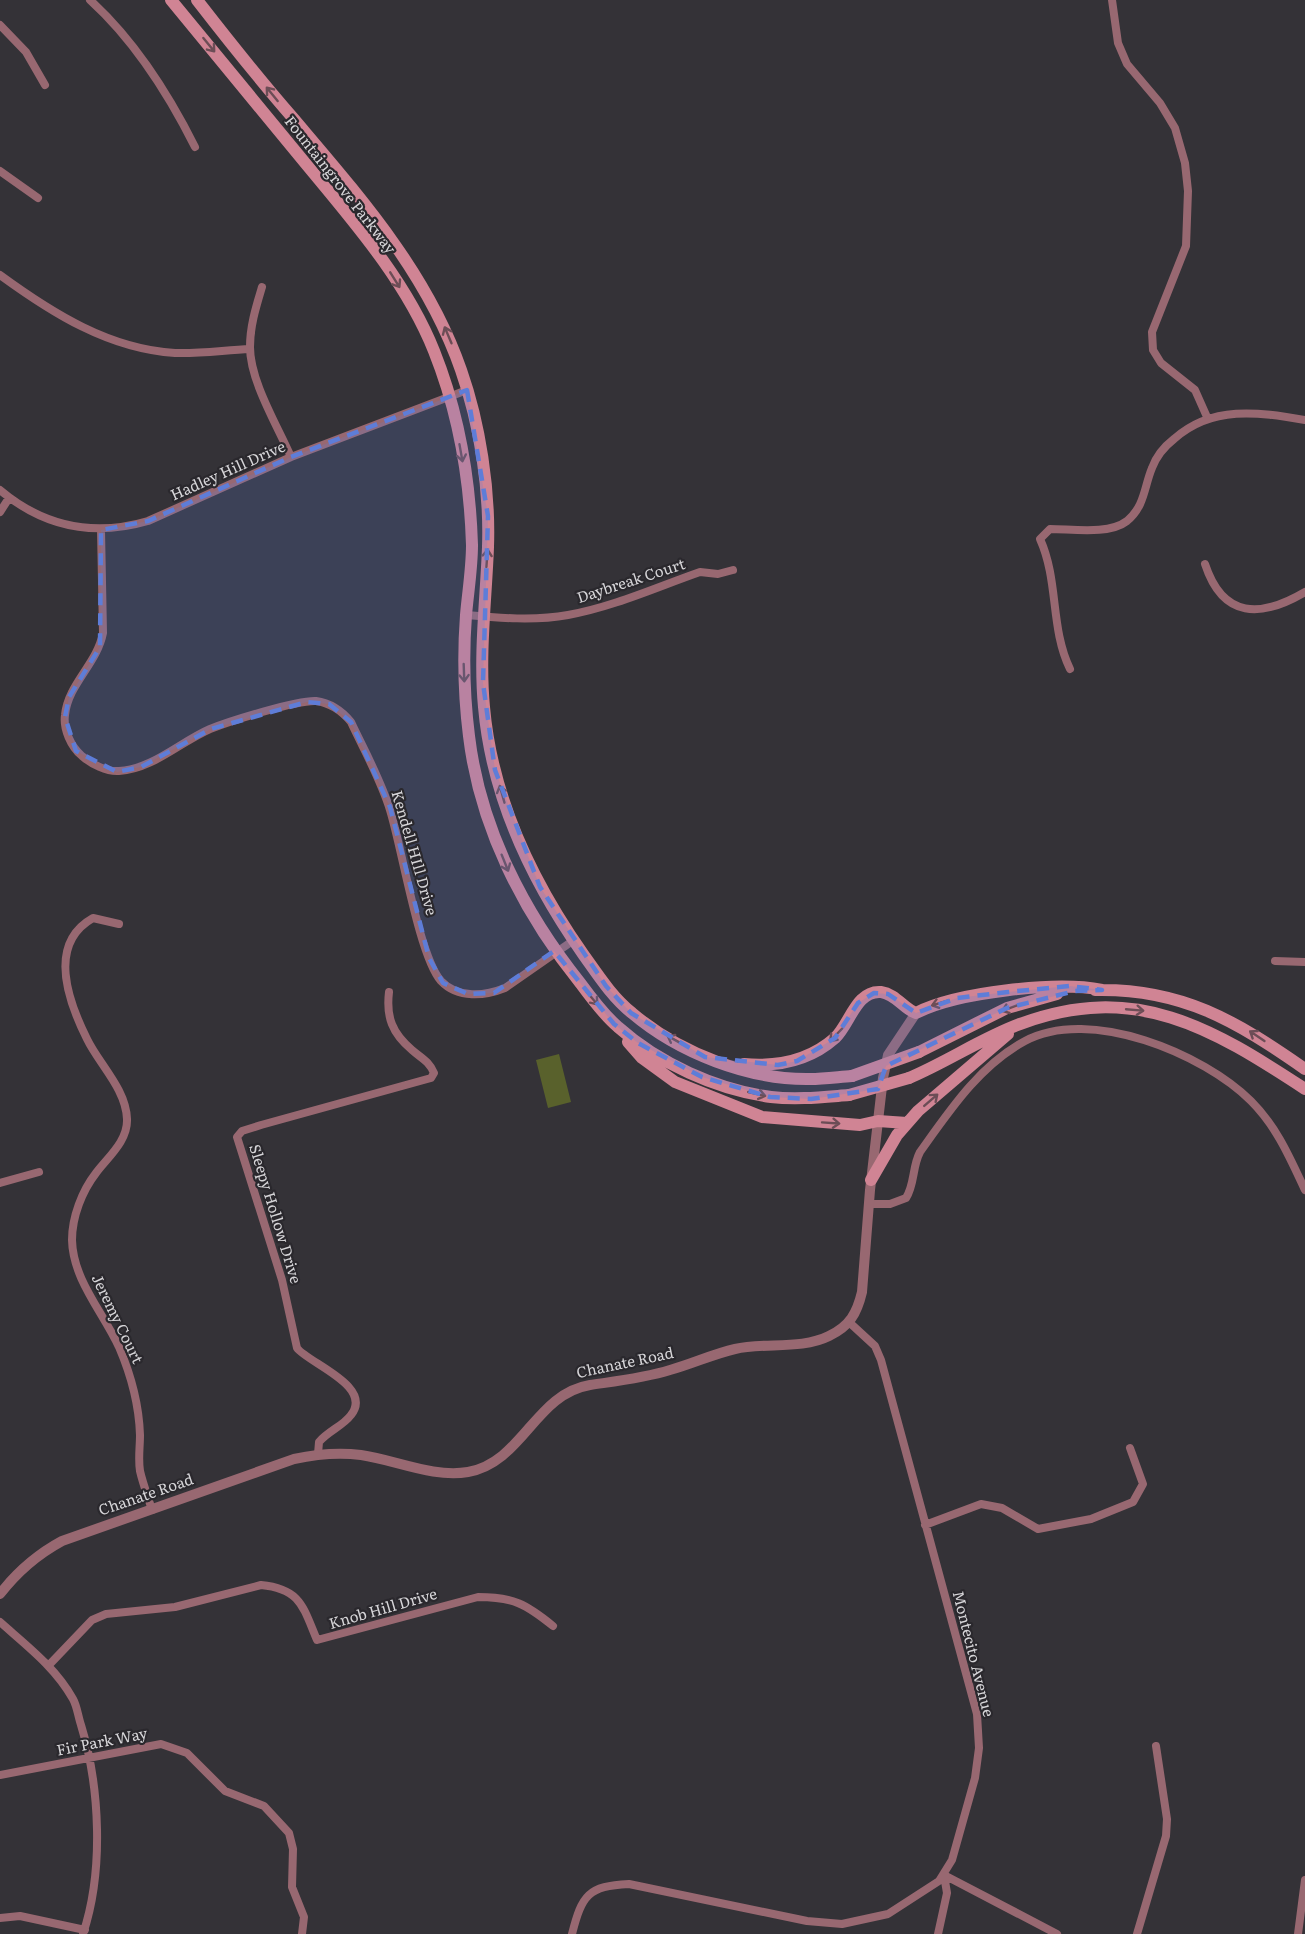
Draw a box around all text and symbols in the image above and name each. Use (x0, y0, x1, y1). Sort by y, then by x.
one-way arrow (202, 37, 215, 53)
one-way arrow (265, 87, 279, 102)
street label: Fountaingrove Parkway (280, 110, 403, 258)
one-way arrow (389, 271, 401, 288)
one-way arrow (441, 327, 453, 345)
street label: Hadley Hill Drive (166, 434, 289, 505)
one-way arrow (456, 443, 467, 462)
one-way arrow (482, 549, 493, 568)
street label: Daybreak Court (573, 551, 688, 608)
one-way arrow (459, 663, 470, 683)
one-way arrow (495, 785, 507, 804)
street label: Kendell HIll Drive (387, 787, 444, 918)
one-way arrow (500, 853, 511, 871)
one-way arrow (585, 990, 599, 1005)
one-way arrow (931, 998, 950, 1009)
one-way arrow (1001, 1003, 1020, 1014)
one-way arrow (1125, 1005, 1145, 1016)
one-way arrow (828, 1028, 843, 1043)
one-way arrow (1249, 1030, 1265, 1042)
one-way arrow (667, 1034, 684, 1046)
one-way arrow (747, 1089, 766, 1100)
one-way arrow (923, 1093, 938, 1107)
one-way arrow (821, 1118, 841, 1129)
street label: Sleepy Hollow Drive (244, 1141, 309, 1286)
street label: Jeremy Court (87, 1270, 150, 1367)
street label: Chanate Road (574, 1340, 675, 1383)
street label: Chanate Road (95, 1467, 196, 1521)
street label: Knob Hill Drive (326, 1581, 440, 1634)
street label: Montecito Avenue (948, 1588, 1001, 1719)
street label: Fir Park Way (54, 1720, 150, 1761)

